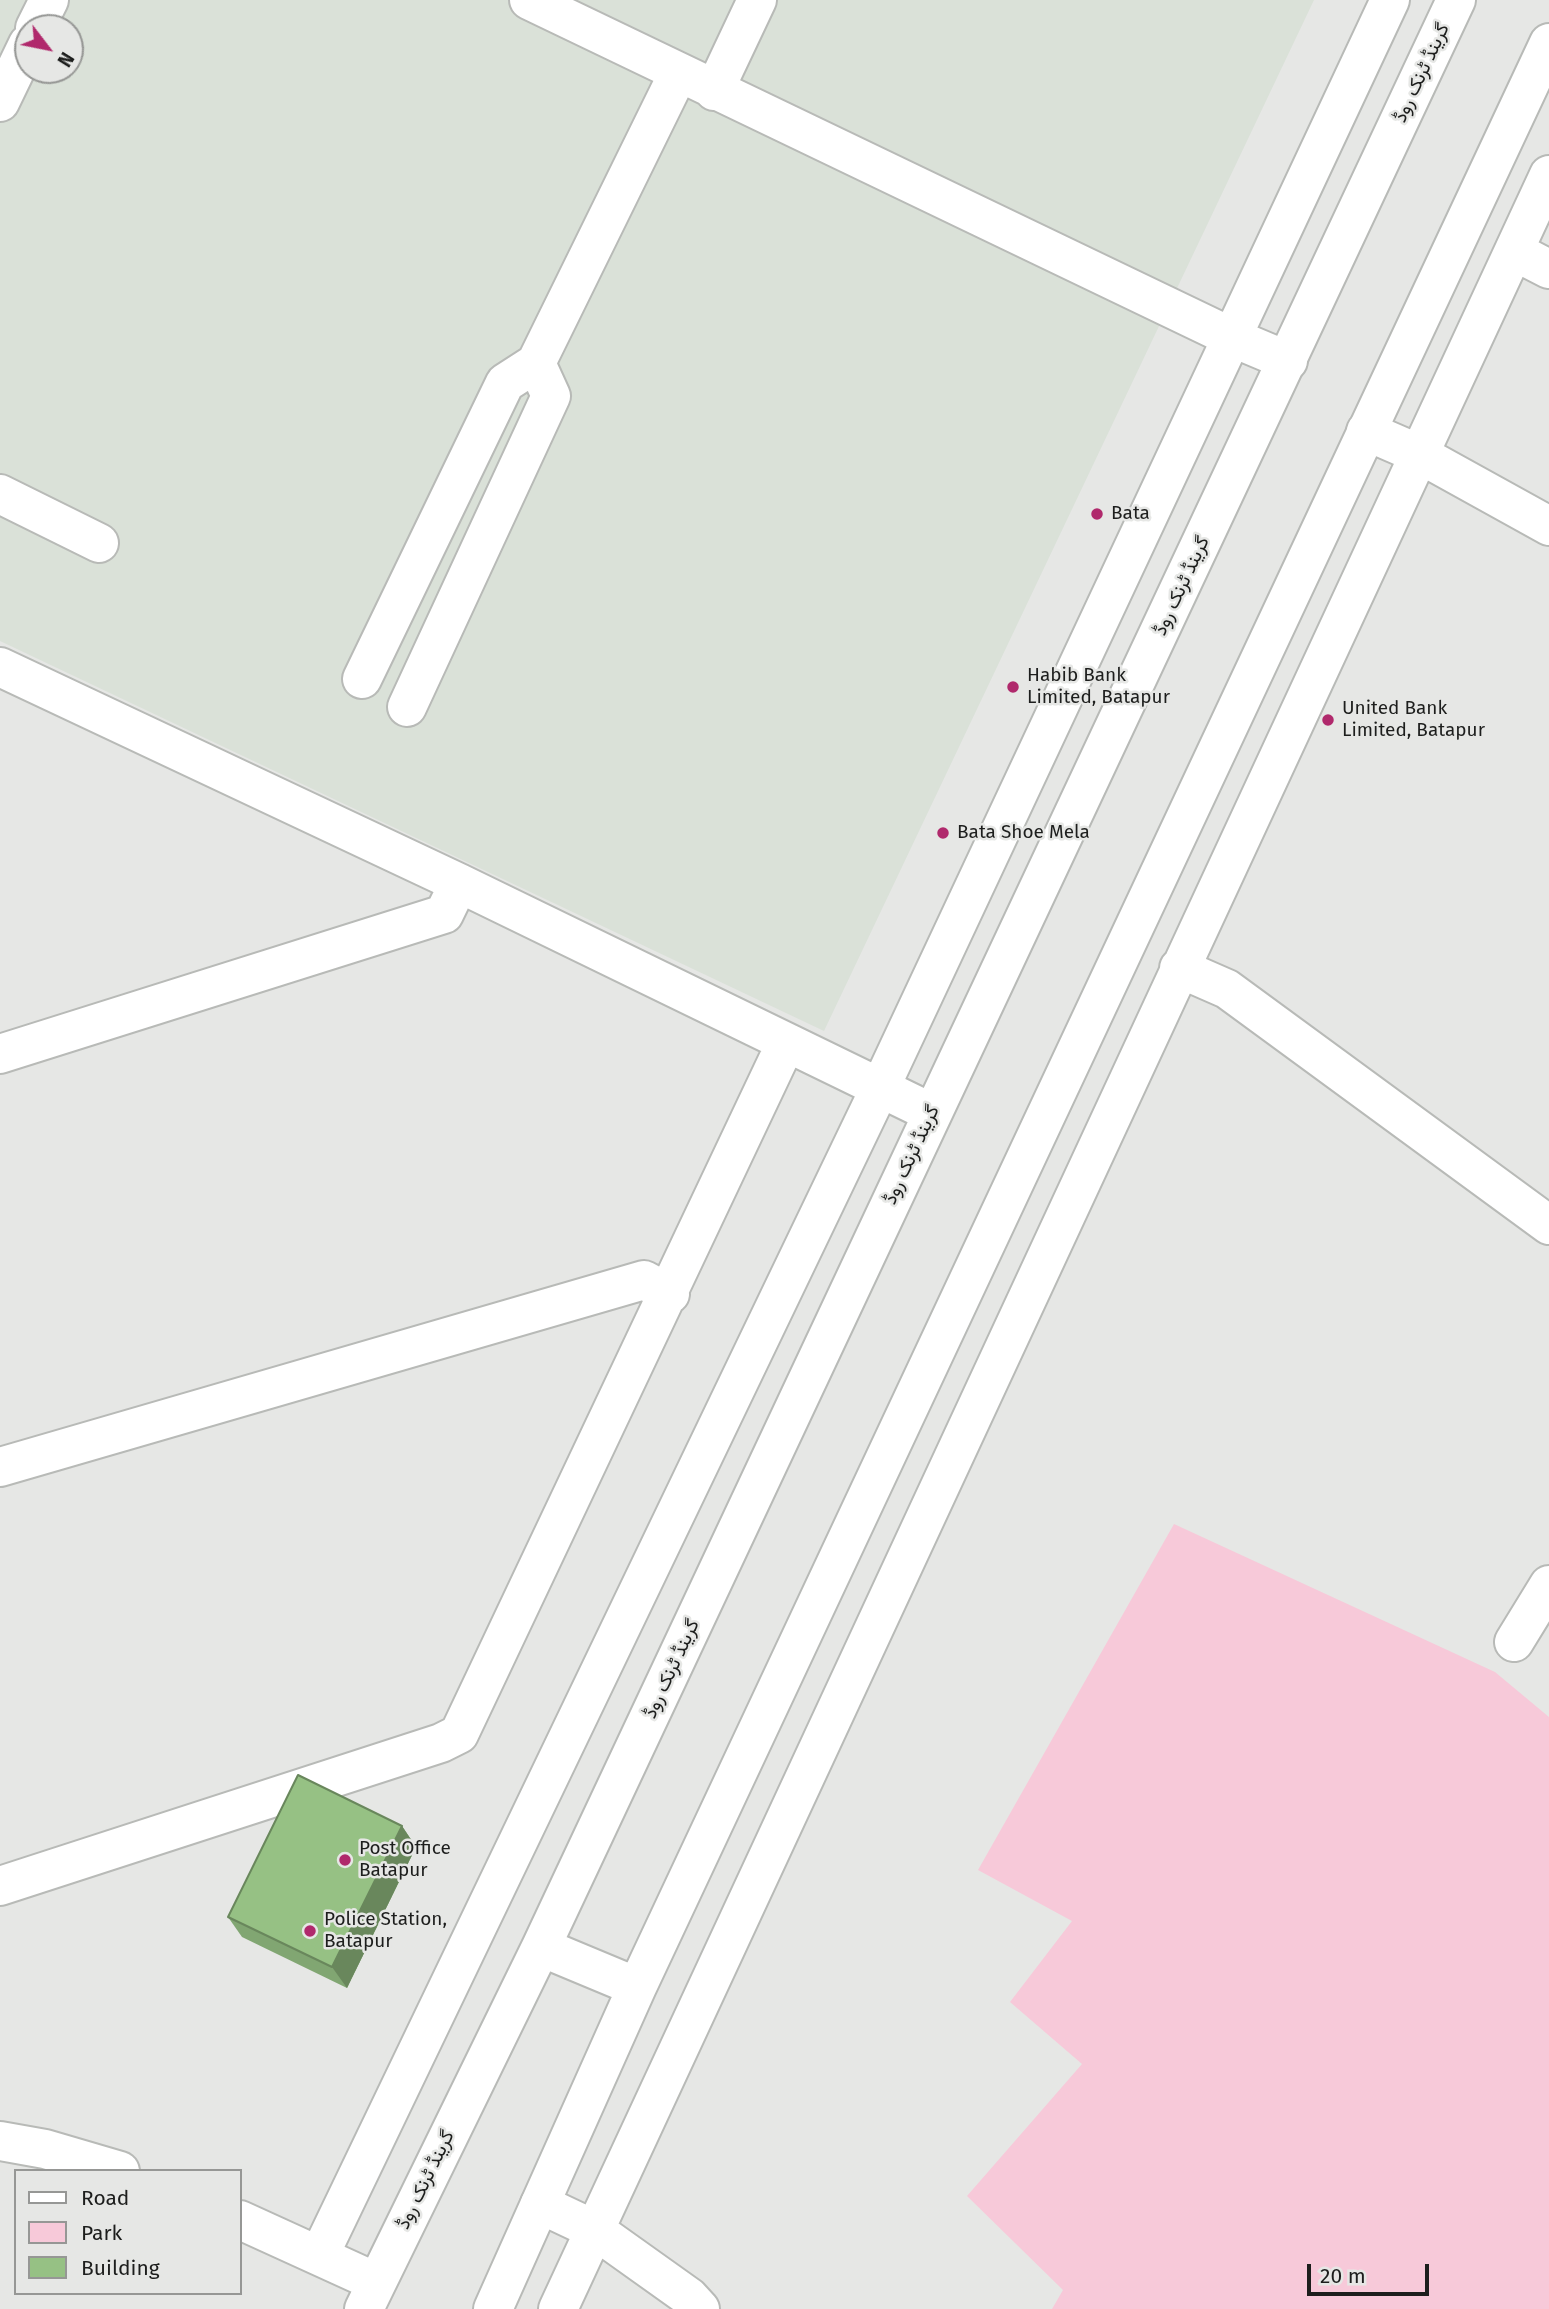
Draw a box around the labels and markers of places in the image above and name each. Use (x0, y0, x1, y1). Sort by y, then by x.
place label: Bata (1111, 503, 1150, 525)
marker: Bata (1089, 506, 1105, 522)
place label: Habib Bank Limited, Batapur (1027, 665, 1170, 709)
marker: Habib Bank Limited, Batapur (1005, 679, 1021, 695)
place label: United Bank Limited, Batapur (1342, 698, 1485, 742)
marker: United Bank Limited, Batapur (1320, 712, 1336, 728)
place label: Bata Shoe Mela (957, 822, 1090, 844)
marker: Bata Shoe Mela (935, 825, 951, 841)
place label: Post Office Batapur (359, 1838, 451, 1882)
marker: Post Office Batapur (337, 1852, 353, 1868)
place label: Police Station, Batapur (324, 1909, 447, 1953)
marker: Police Station, Batapur (302, 1923, 318, 1939)

